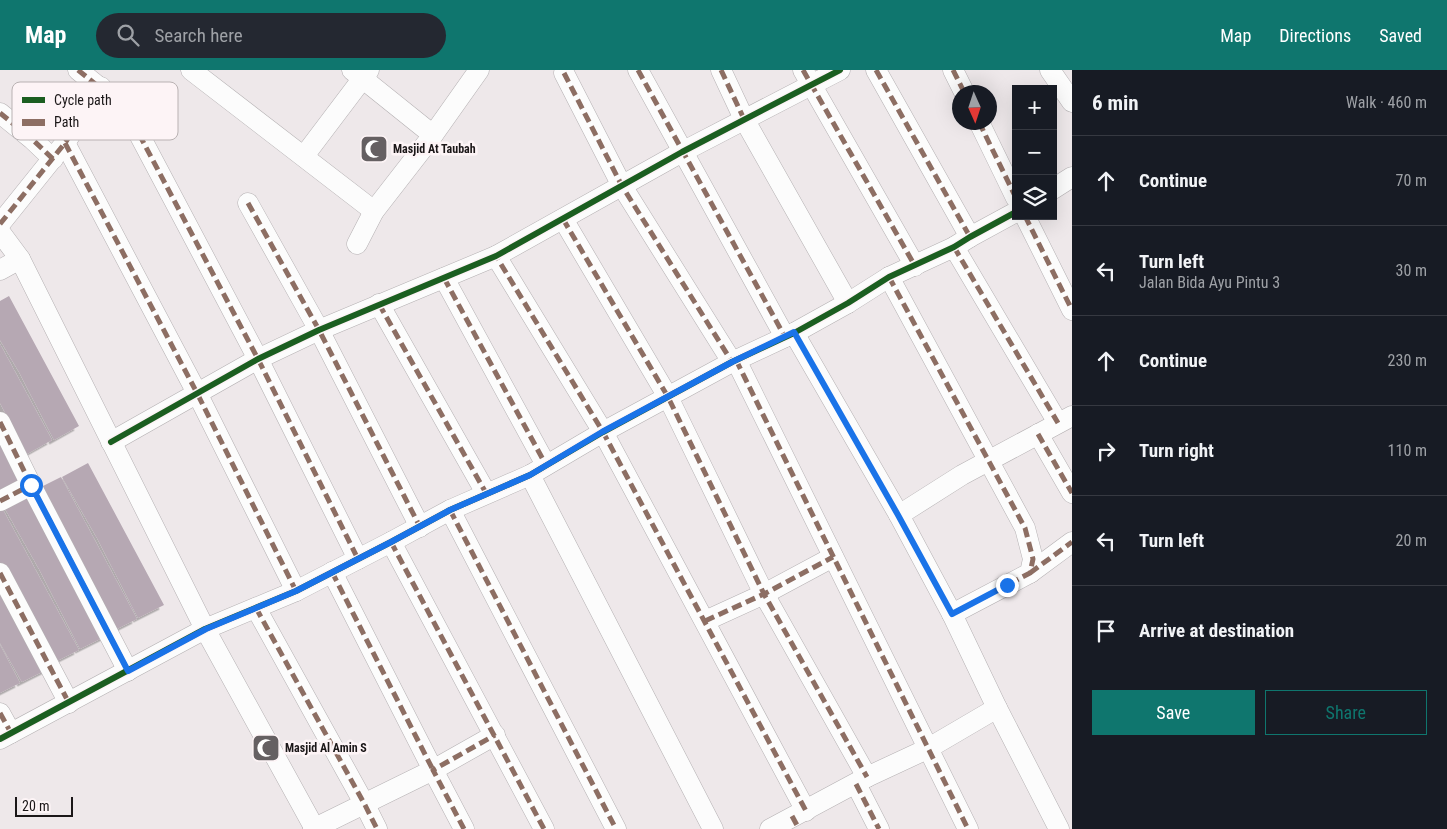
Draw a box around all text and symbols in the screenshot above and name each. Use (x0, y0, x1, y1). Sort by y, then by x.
search box (96, 13, 446, 58)
text: Map (25, 21, 66, 49)
icon: search (114, 21, 142, 49)
text: Search here (154, 24, 243, 47)
text: Map (1220, 25, 1251, 46)
text: Directions (1279, 25, 1351, 46)
text: Saved (1379, 25, 1422, 46)
legend (12, 82, 178, 140)
north arrow (952, 85, 997, 130)
map controls (1012, 85, 1057, 220)
button: + (1012, 85, 1057, 130)
text: 6 min (1092, 91, 1139, 115)
text: Cycle path (54, 92, 112, 108)
text: Walk · 460 m (1346, 93, 1427, 112)
text: Path (54, 114, 79, 130)
button: − (1012, 130, 1057, 175)
mosque icon: Masjid At Taubah (359, 134, 389, 164)
place label: Masjid At Taubah (393, 142, 476, 156)
icon: ahead (1092, 167, 1120, 195)
text: Continue (1139, 169, 1207, 192)
text: 70 m (1395, 171, 1427, 190)
button: layers (1012, 175, 1057, 220)
text: Turn left (1139, 250, 1204, 273)
icon: left (1092, 257, 1120, 285)
text: 30 m (1395, 261, 1427, 280)
text: Jalan Bida Ayu Pintu 3 (1139, 273, 1280, 292)
icon: ahead (1092, 347, 1120, 375)
text: Continue (1139, 349, 1207, 372)
text: 230 m (1388, 351, 1427, 370)
icon: right (1092, 437, 1120, 465)
text: Turn right (1139, 439, 1214, 462)
text: 110 m (1388, 441, 1427, 460)
route start (20, 474, 43, 497)
icon: left (1092, 527, 1120, 555)
text: Turn left (1139, 529, 1204, 552)
text: 20 m (1395, 531, 1427, 550)
route end (996, 574, 1019, 597)
icon: arrive (1092, 617, 1120, 645)
text: Arrive at destination (1139, 619, 1294, 642)
button: Save (1092, 690, 1255, 735)
button: Share (1265, 690, 1427, 735)
mosque icon: Masjid Al Amin S (251, 733, 281, 763)
place label: Masjid Al Amin S (285, 741, 367, 755)
scale bar (15, 794, 72, 817)
text: 20 m (22, 798, 50, 814)

